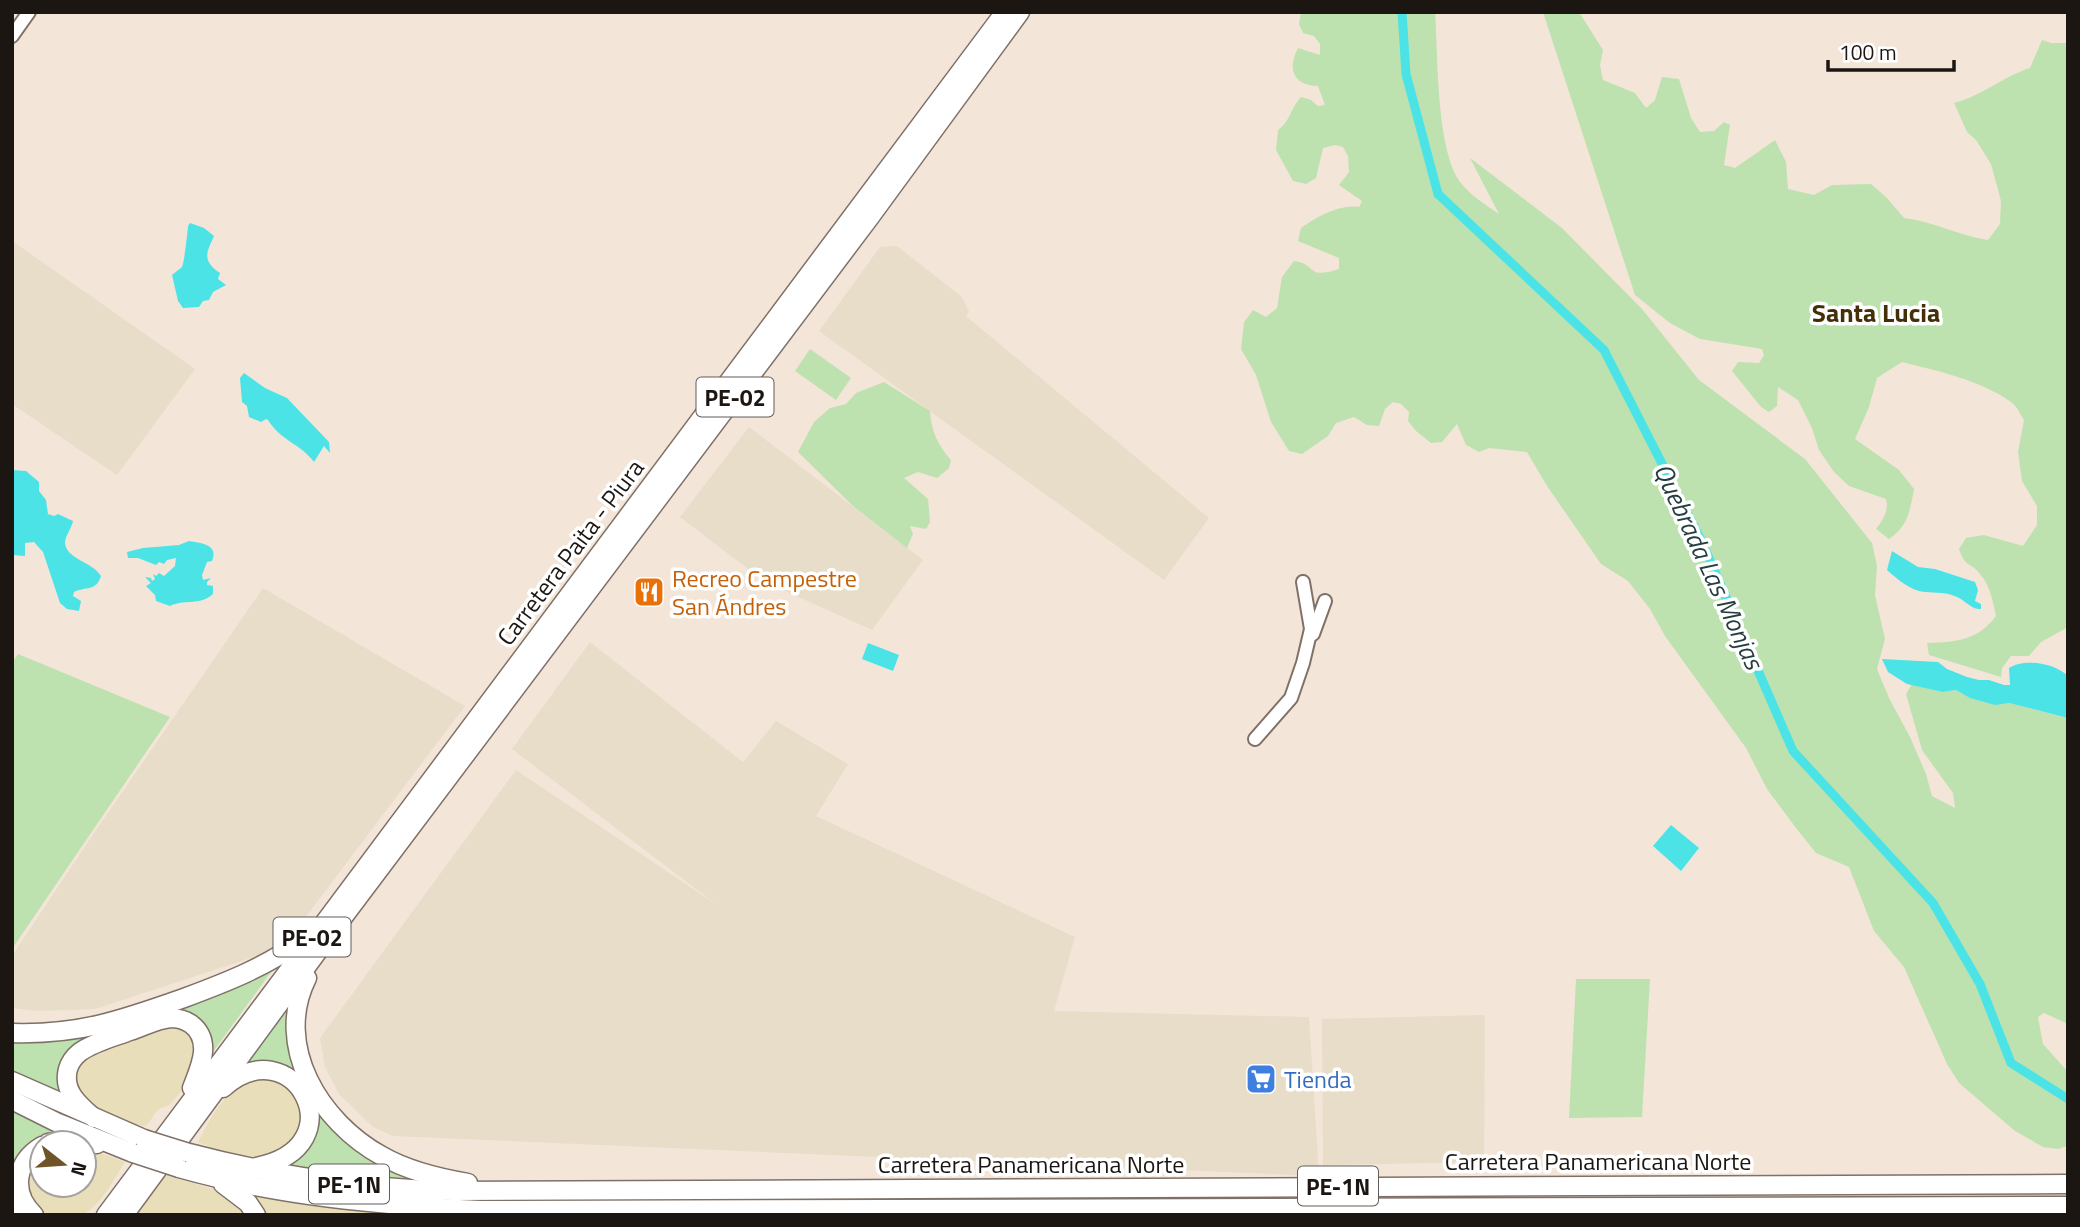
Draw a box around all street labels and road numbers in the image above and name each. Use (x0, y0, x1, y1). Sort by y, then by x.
road number: PE-02 (696, 378, 774, 416)
street label: Carretera Paita - Piura (488, 451, 652, 653)
road number: PE-02 (274, 918, 350, 956)
street label: Carretera Panamericana Norte (1445, 1143, 1751, 1179)
street label: Carretera Panamericana Norte (878, 1146, 1184, 1182)
road number: PE-1N (309, 1164, 389, 1204)
road number: PE-1N (1298, 1166, 1378, 1205)

